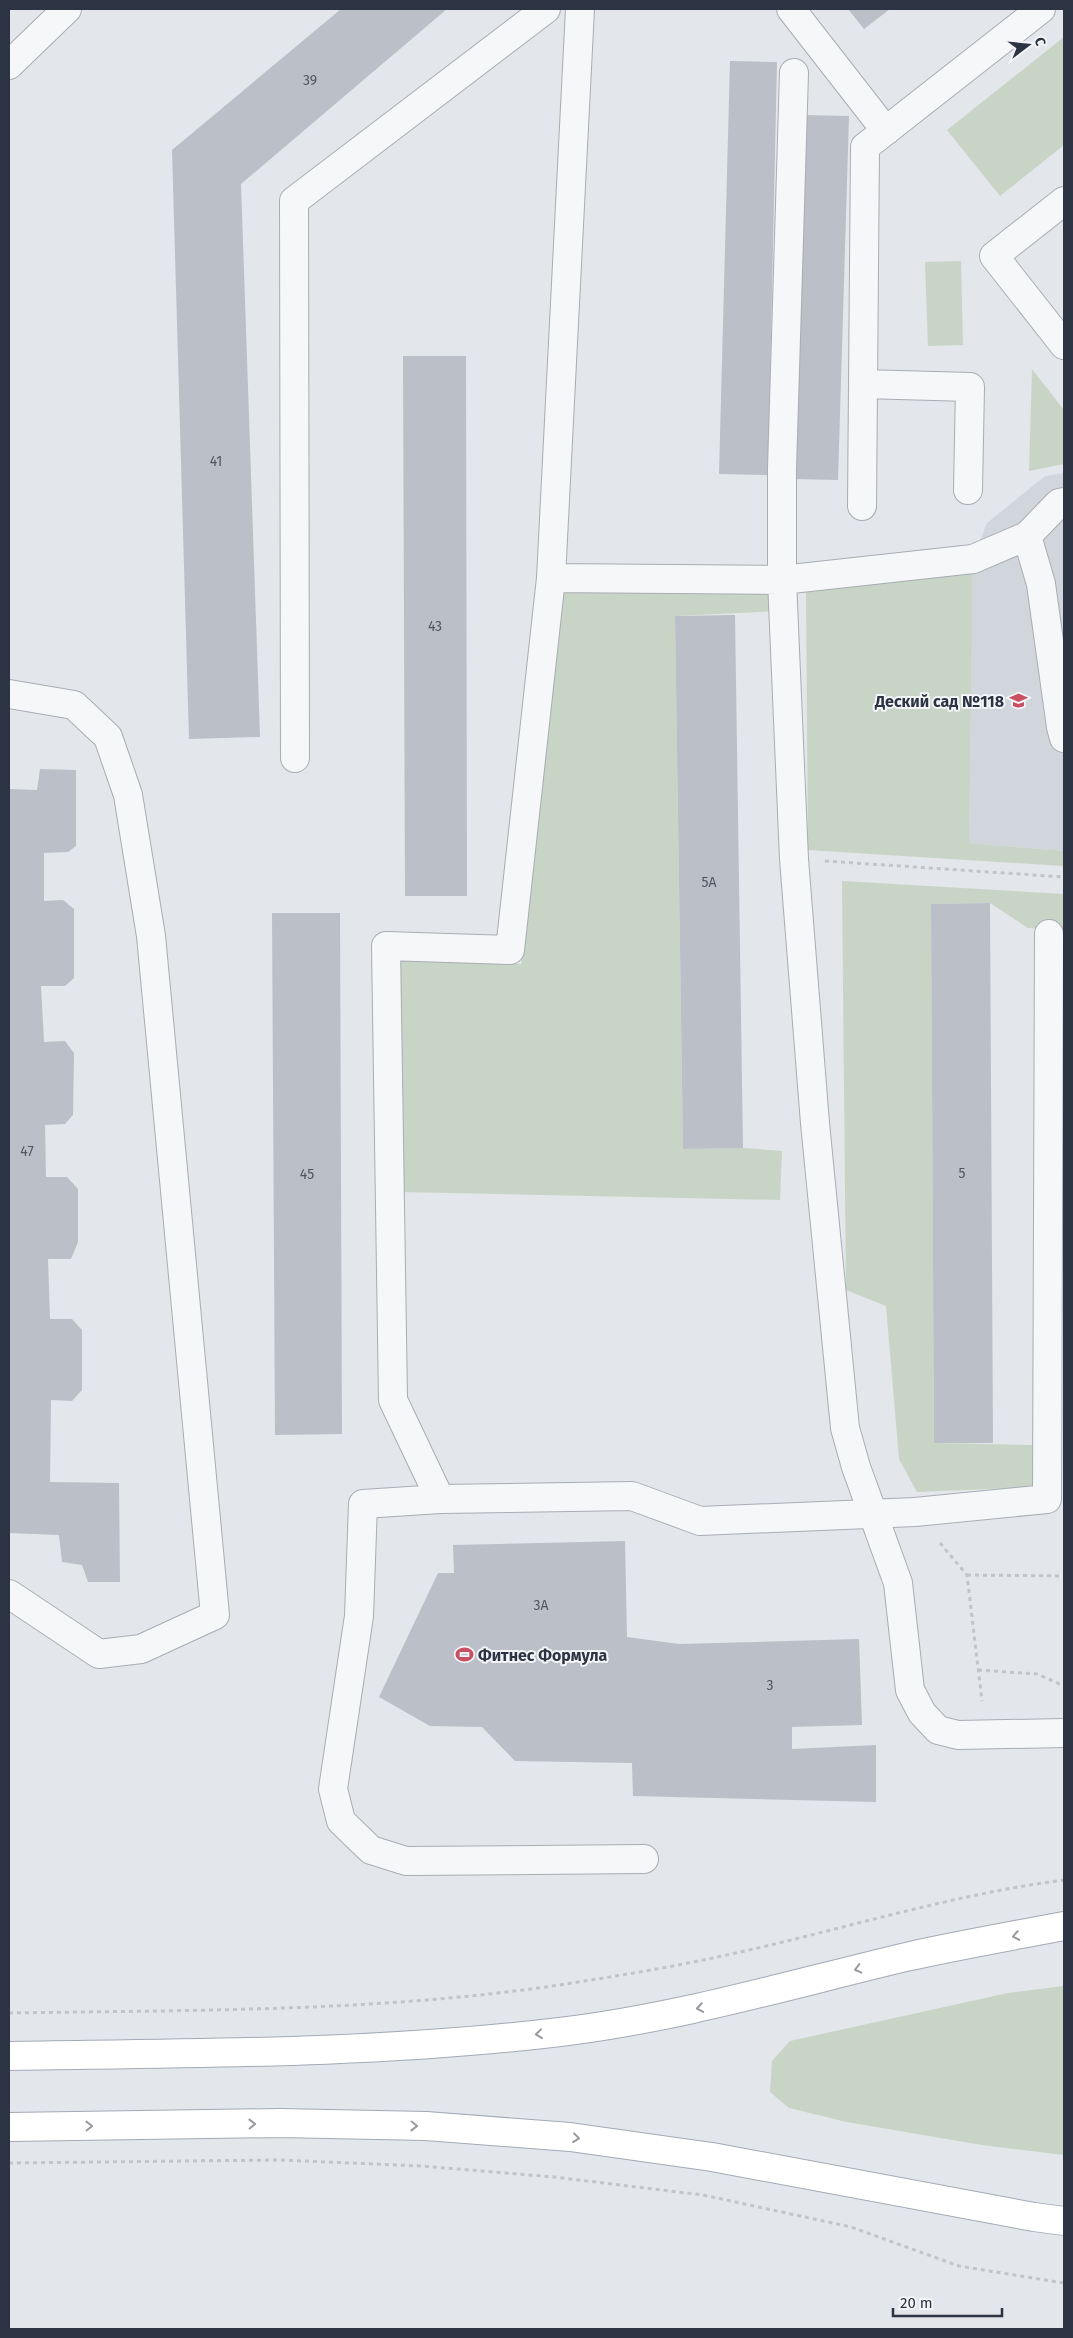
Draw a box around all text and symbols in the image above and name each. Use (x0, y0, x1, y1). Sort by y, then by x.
north arrow (1003, 20, 1053, 70)
text: С (1031, 35, 1049, 48)
house number: 39 (303, 72, 317, 89)
house number: 41 (210, 453, 222, 470)
house number: 43 (428, 618, 442, 635)
school or university icon: Деский сад №118 (1008, 691, 1028, 711)
place label: Деский сад №118 (874, 692, 1004, 711)
house number: 5А (701, 874, 717, 891)
house number: 47 (20, 1143, 34, 1160)
house number: 5 (958, 1165, 966, 1182)
house number: 45 (300, 1166, 314, 1183)
house number: 3А (533, 1597, 549, 1614)
sports icon: Фитнес Формула (454, 1645, 474, 1665)
place label: Фитнес Формула (478, 1646, 608, 1665)
house number: 3 (767, 1677, 774, 1694)
one-way arrow (1012, 1930, 1021, 1940)
one-way arrow (854, 1964, 862, 1974)
one-way arrow (695, 2002, 704, 2012)
one-way arrow (535, 2028, 543, 2039)
one-way arrow (248, 2118, 256, 2129)
one-way arrow (86, 2121, 94, 2131)
one-way arrow (410, 2121, 418, 2131)
one-way arrow (572, 2132, 581, 2142)
scale bar (893, 2286, 1002, 2318)
text: 20 m (900, 2294, 933, 2312)

